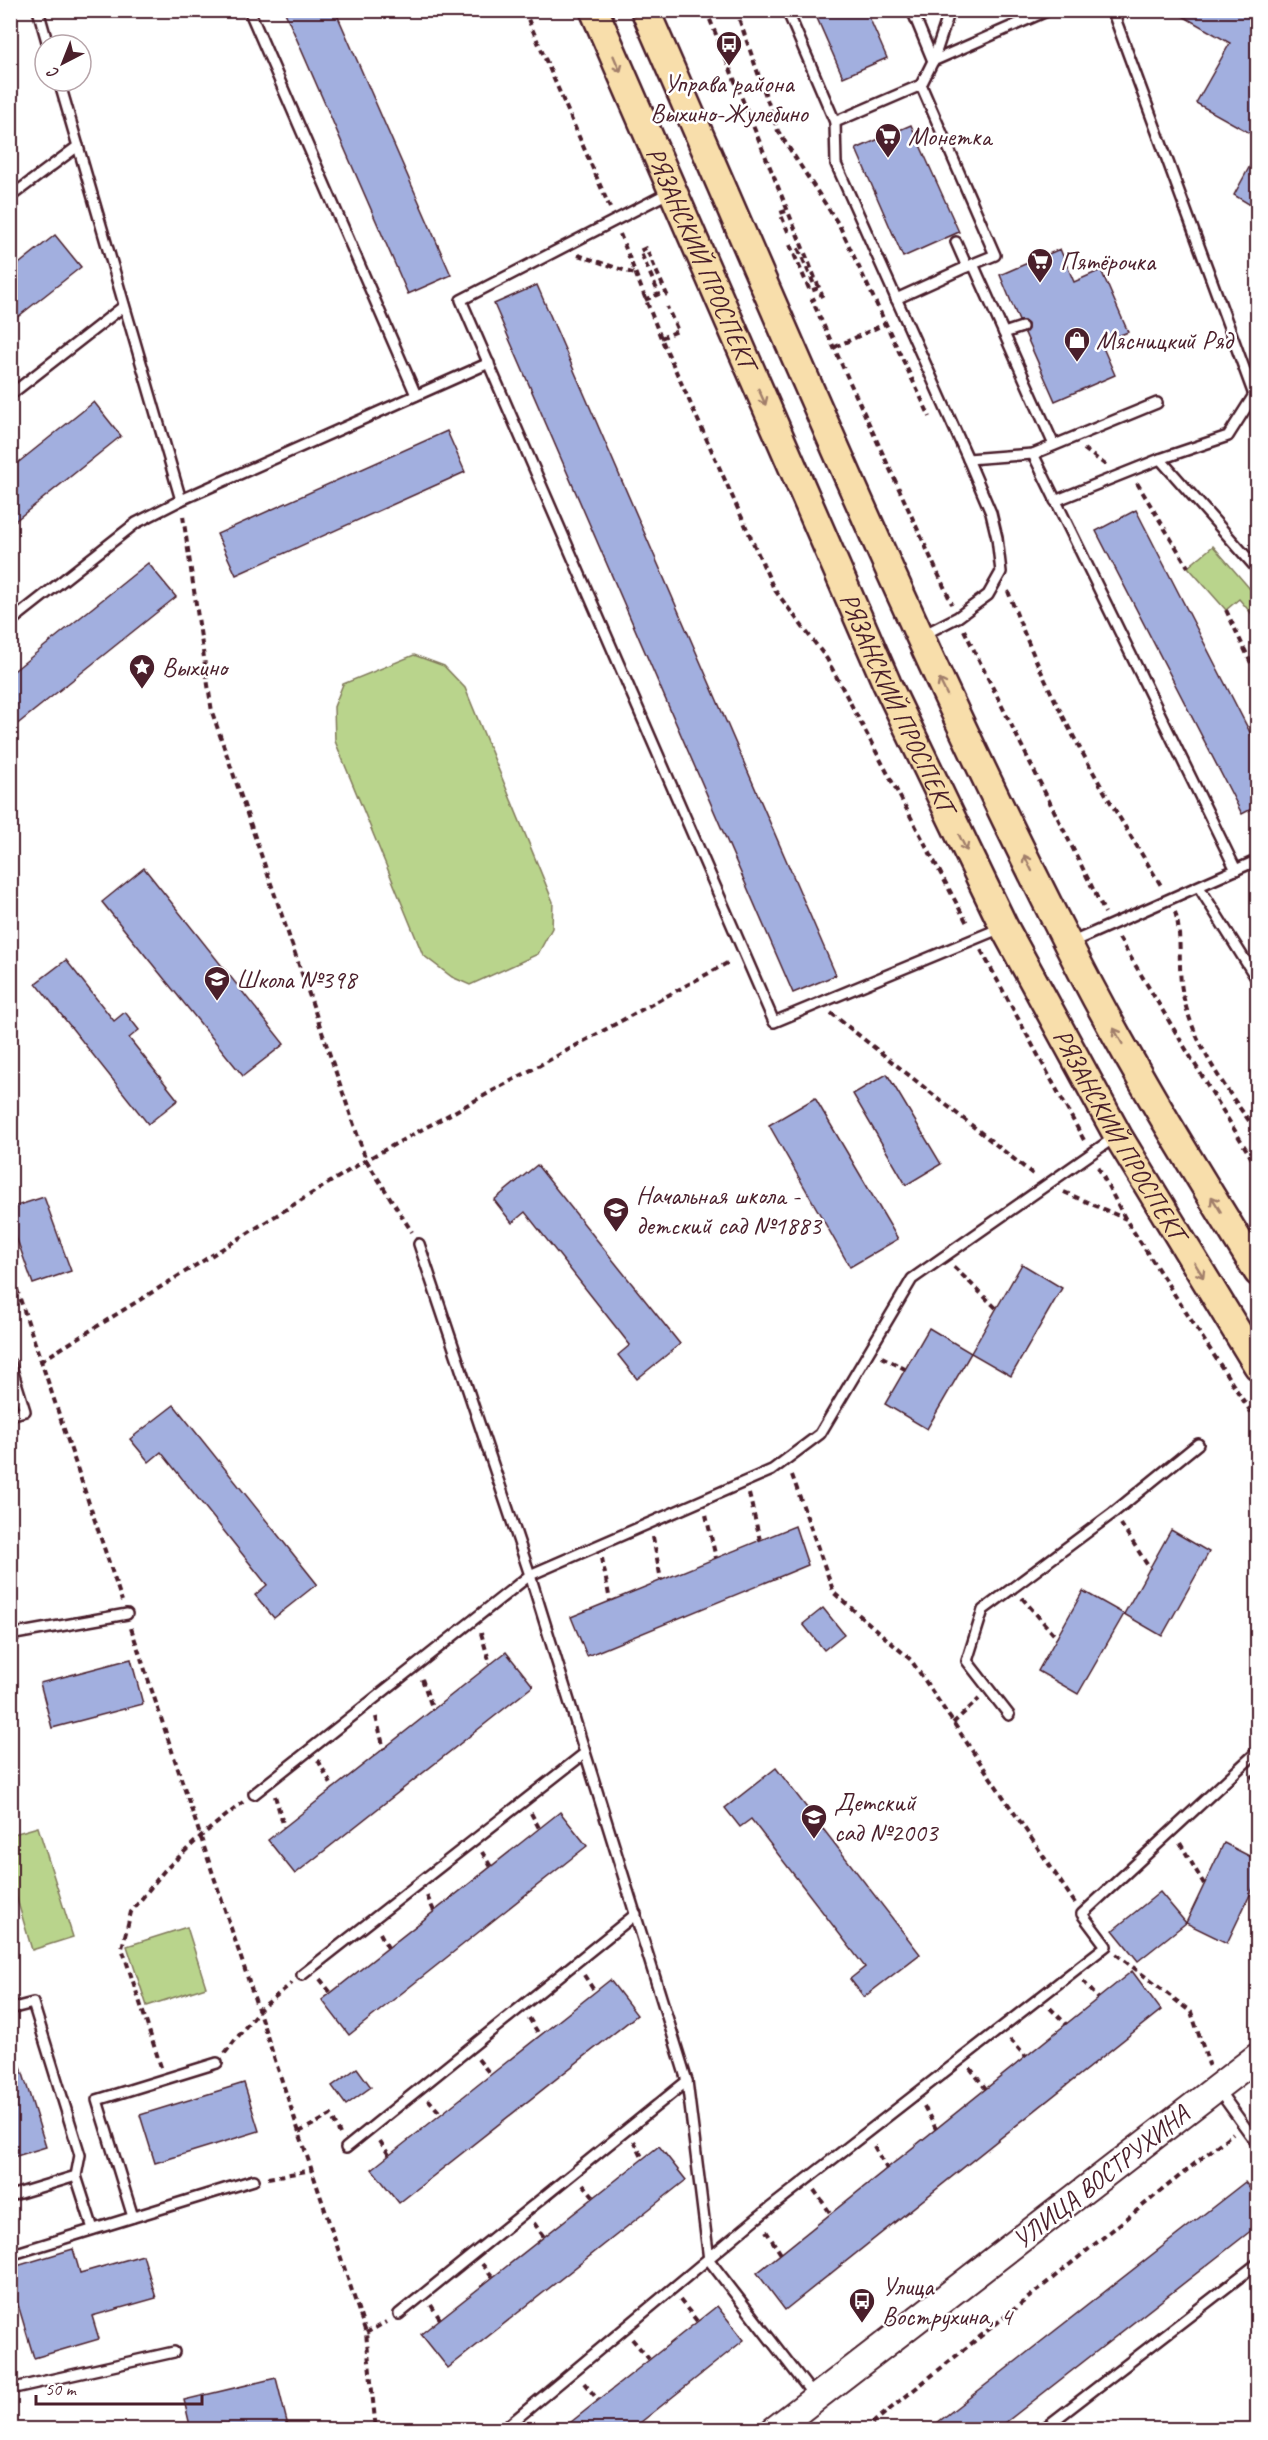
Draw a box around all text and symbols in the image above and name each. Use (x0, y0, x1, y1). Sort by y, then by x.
bus stop icon: Управа района Выхино-Жулебино (714, 29, 744, 67)
north arrow (33, 33, 93, 93)
one-way arrow (612, 55, 623, 73)
text: С (42, 62, 63, 83)
place label: Управа района Выхино-Жулебино (650, 67, 810, 130)
place label: Монетка (908, 120, 993, 153)
supermarket icon: Монетка (873, 121, 903, 159)
street label: РЯЗАНСКИЙ ПРОСПЕКТ (639, 142, 767, 380)
place label: Пятёрочка (1060, 245, 1157, 278)
supermarket icon: Пятёрочка (1025, 246, 1055, 284)
place label: Мясницкий Ряд (1096, 324, 1235, 357)
shop icon: Мясницкий Ряд (1062, 325, 1092, 363)
one-way arrow (757, 387, 768, 406)
street label: РЯЗАНСКИЙ ПРОСПЕКТ (833, 588, 966, 824)
place label: Выхино (162, 651, 230, 684)
place icon: Выхино (127, 652, 157, 690)
one-way arrow (937, 678, 949, 696)
one-way arrow (957, 833, 969, 851)
one-way arrow (1022, 854, 1034, 872)
place label: Школа №398 (236, 963, 359, 996)
school or university icon: Школа №398 (202, 964, 232, 1002)
street label: РЯЗАНСКИЙ ПРОСПЕКТ (1046, 1023, 1197, 1252)
one-way arrow (1112, 1027, 1123, 1045)
place label: Начальная школа - детский сад №1883 (636, 1179, 823, 1242)
school or university icon: Начальная школа - детский сад №1883 (601, 1195, 631, 1233)
one-way arrow (1210, 1196, 1222, 1213)
one-way arrow (1194, 1261, 1206, 1278)
place label: Детский сад №2003 (834, 1786, 940, 1849)
school or university icon: Детский сад №2003 (799, 1802, 829, 1840)
street label: УЛИЦА ВОСТРУХИНА (1006, 2097, 1197, 2256)
place label: Улица Вострухина, 4 (882, 2270, 1014, 2333)
bus stop icon: Улица Вострухина, 4 (847, 2286, 877, 2324)
scale bar (36, 2368, 202, 2406)
text: 50 m (45, 2378, 78, 2400)

